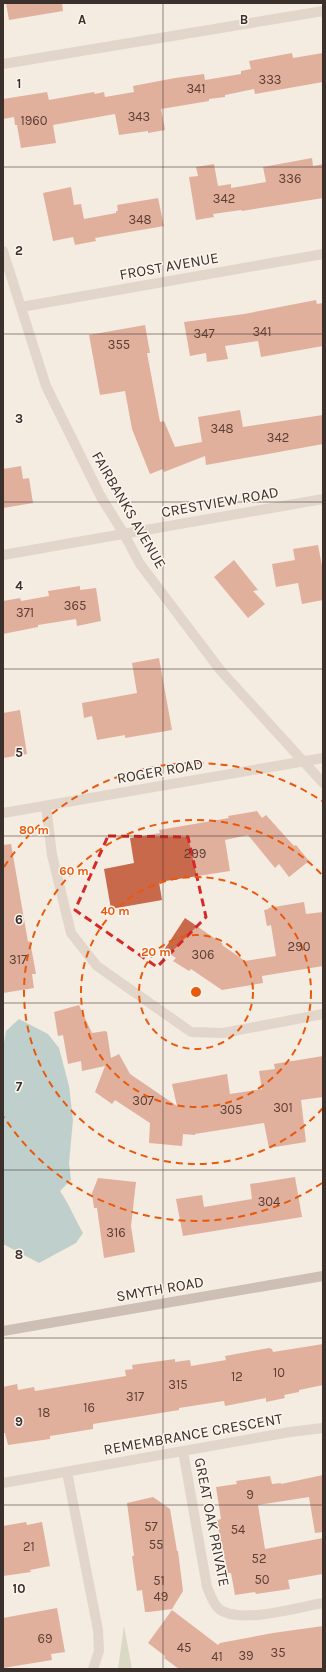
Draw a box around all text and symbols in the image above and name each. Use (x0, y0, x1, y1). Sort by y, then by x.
text: A (78, 12, 86, 27)
text: B (240, 12, 248, 27)
house number: 333 (258, 72, 282, 87)
text: 1 (17, 76, 21, 91)
house number: 341 (186, 81, 206, 96)
house number: 343 (128, 109, 150, 124)
house number: 1960 (21, 113, 48, 128)
house number: 336 (279, 171, 301, 186)
house number: 342 (213, 191, 235, 206)
house number: 348 (129, 212, 151, 227)
text: 2 (15, 243, 23, 258)
street label: FROST AVENUE (118, 248, 220, 284)
house number: 341 (252, 324, 272, 339)
house number: 347 (193, 326, 215, 341)
house number: 355 (108, 337, 130, 352)
text: 3 (15, 411, 23, 426)
house number: 348 (211, 421, 233, 436)
house number: 342 (267, 430, 289, 445)
street label: FAIRBANKS AVENUE (88, 448, 170, 572)
street label: CRESTVIEW ROAD (160, 483, 280, 521)
text: 4 (15, 578, 23, 593)
house number: 365 (64, 598, 86, 613)
house number: 371 (16, 605, 34, 620)
text: 5 (15, 745, 23, 760)
street label: ROGER ROAD (116, 755, 204, 787)
text: 80 m (19, 823, 49, 837)
house number: 299 (184, 846, 206, 861)
text: 60 m (59, 864, 89, 878)
text: 40 m (100, 904, 130, 918)
text: 6 (15, 912, 23, 927)
house number: 290 (288, 939, 311, 954)
text: 20 m (141, 945, 171, 959)
house number: 306 (192, 947, 214, 962)
house number: 317 (9, 952, 27, 967)
centre of rings (189, 985, 203, 999)
text: 7 (16, 1079, 23, 1094)
house number: 307 (132, 1093, 154, 1108)
house number: 301 (273, 1100, 293, 1115)
house number: 305 (220, 1102, 242, 1117)
house number: 304 (258, 1194, 280, 1209)
house number: 316 (106, 1225, 126, 1240)
text: 8 (15, 1247, 23, 1262)
street label: SMYTH ROAD (115, 1272, 205, 1306)
house number: 10 (273, 1365, 285, 1380)
house number: 12 (231, 1369, 243, 1384)
house number: 315 (168, 1377, 188, 1392)
house number: 317 (126, 1389, 144, 1404)
house number: 16 (83, 1400, 95, 1415)
house number: 18 (38, 1405, 50, 1420)
street label: REMEMBRANCE CRESCENT (102, 1409, 284, 1459)
text: 9 (15, 1414, 23, 1429)
street label: GREAT OAK PRIVATE (191, 1456, 233, 1588)
house number: 9 (246, 1487, 254, 1502)
house number: 57 (144, 1519, 158, 1534)
house number: 54 (231, 1522, 245, 1537)
house number: 55 (149, 1537, 163, 1552)
house number: 21 (23, 1539, 35, 1554)
house number: 52 (252, 1551, 266, 1566)
house number: 50 (254, 1572, 270, 1587)
house number: 51 (153, 1573, 165, 1588)
text: 10 (13, 1581, 25, 1596)
house number: 49 (154, 1589, 168, 1604)
house number: 69 (38, 1631, 52, 1646)
house number: 45 (177, 1640, 191, 1655)
house number: 35 (270, 1645, 286, 1660)
house number: 39 (238, 1648, 254, 1663)
house number: 41 (211, 1649, 223, 1664)

